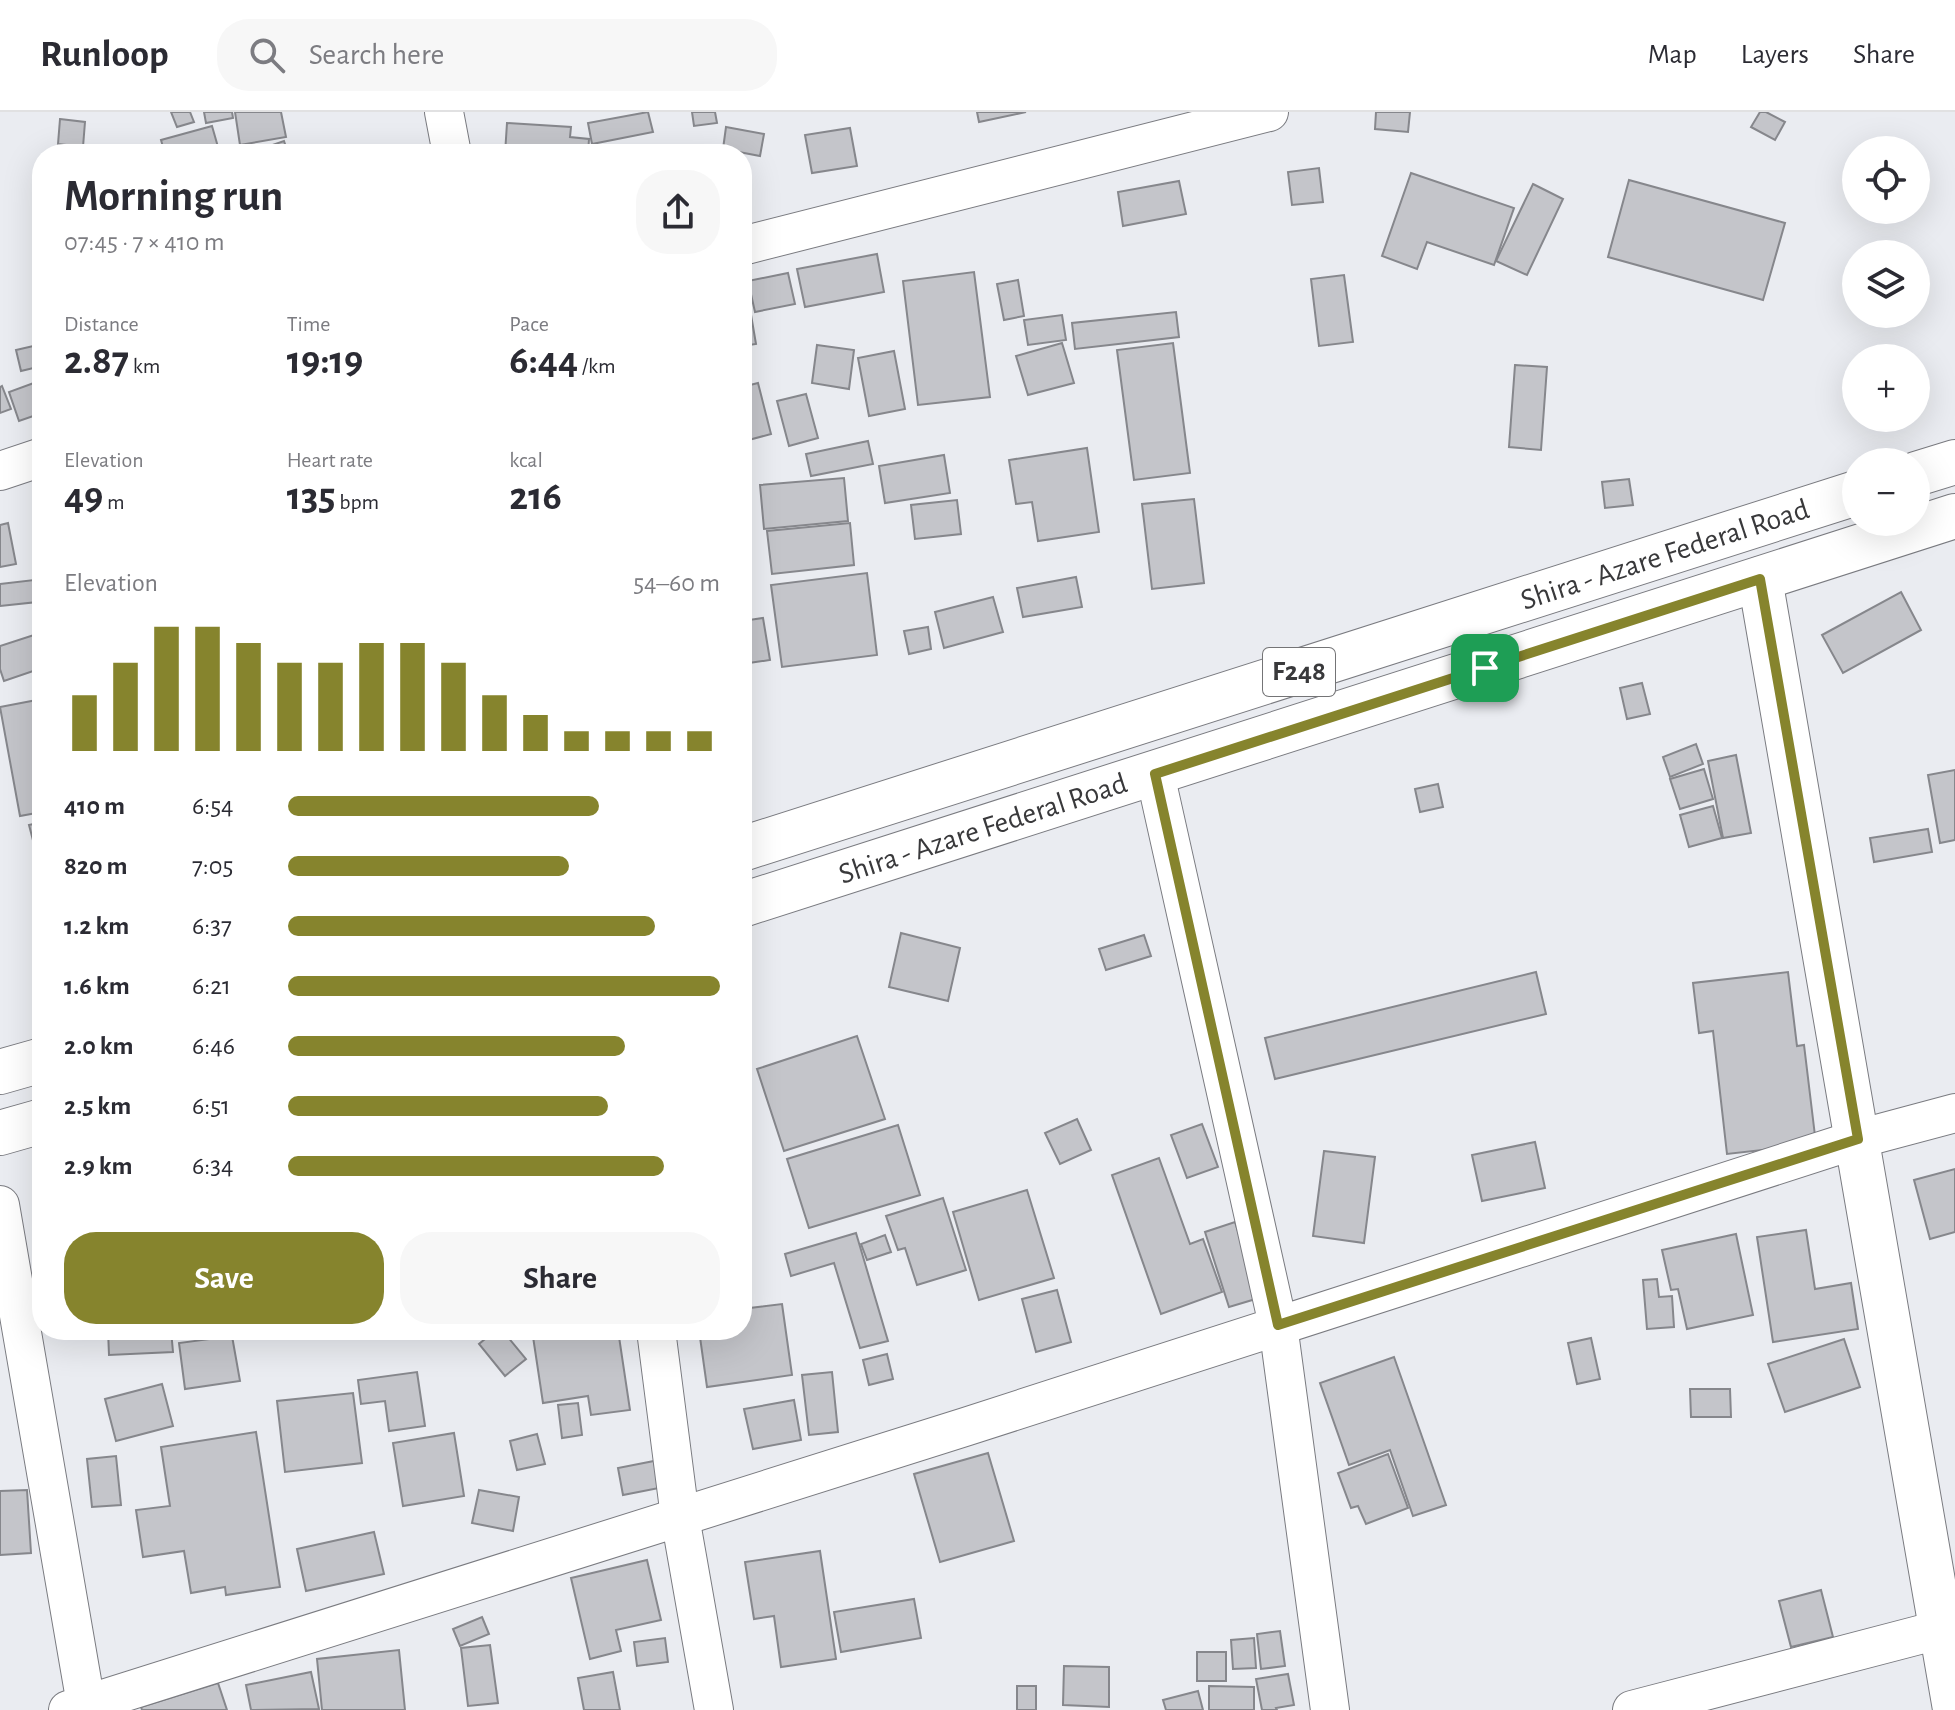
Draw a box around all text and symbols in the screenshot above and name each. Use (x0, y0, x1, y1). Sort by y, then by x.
search box (217, 19, 777, 91)
icon: search (245, 33, 289, 77)
text: Runloop (40, 36, 169, 74)
text: Search here (309, 40, 444, 70)
text: Map (1648, 41, 1697, 69)
text: Layers (1741, 41, 1809, 69)
text: Share (1853, 41, 1915, 69)
map controls (1842, 136, 1930, 536)
button: locate (1842, 136, 1930, 224)
button: share (636, 170, 720, 254)
text: Morning run (64, 175, 283, 219)
text: 07:45 · 7 × 410 m (64, 229, 225, 255)
button: layers (1842, 240, 1930, 328)
text: Distance (64, 313, 139, 335)
text: Time (287, 313, 331, 335)
text: Pace (509, 313, 549, 335)
text: 2.87 (64, 341, 129, 381)
text: 19:19 (287, 341, 363, 381)
text: 6:44 (509, 341, 578, 381)
button: + (1842, 344, 1930, 432)
text: km (129, 355, 160, 377)
text: /km (578, 355, 616, 377)
button: − (1842, 448, 1930, 536)
text: Elevation (64, 449, 144, 471)
text: Heart rate (287, 449, 373, 471)
text: kcal (509, 449, 543, 471)
text: 49 (64, 477, 103, 517)
text: 135 (287, 477, 336, 517)
text: 216 (509, 477, 562, 517)
text: m (103, 491, 125, 513)
text: bpm (336, 491, 379, 513)
street label: Shira - Azare Federal Road (1517, 494, 1813, 616)
text: Elevation (64, 570, 158, 596)
text: 54–60 m (633, 570, 720, 596)
pin (1451, 634, 1519, 702)
icon: arrive (1463, 646, 1507, 690)
road number: F248 (1263, 648, 1335, 696)
street label: Shira - Azare Federal Road (835, 768, 1131, 890)
text: 410 m (64, 793, 125, 819)
text: 6:54 (192, 793, 234, 819)
text: 820 m (64, 853, 128, 879)
text: 7:05 (192, 853, 233, 879)
text: 1.2 km (64, 913, 129, 939)
text: 6:37 (192, 913, 232, 939)
text: 1.6 km (64, 973, 130, 999)
text: 6:21 (192, 973, 231, 999)
text: 2.0 km (64, 1033, 134, 1059)
text: 6:46 (192, 1033, 235, 1059)
text: 2.5 km (64, 1093, 131, 1119)
text: 6:51 (192, 1093, 230, 1119)
text: 2.9 km (64, 1153, 133, 1179)
text: 6:34 (192, 1153, 233, 1179)
button: Save (64, 1232, 384, 1324)
button: Share (400, 1232, 720, 1324)

